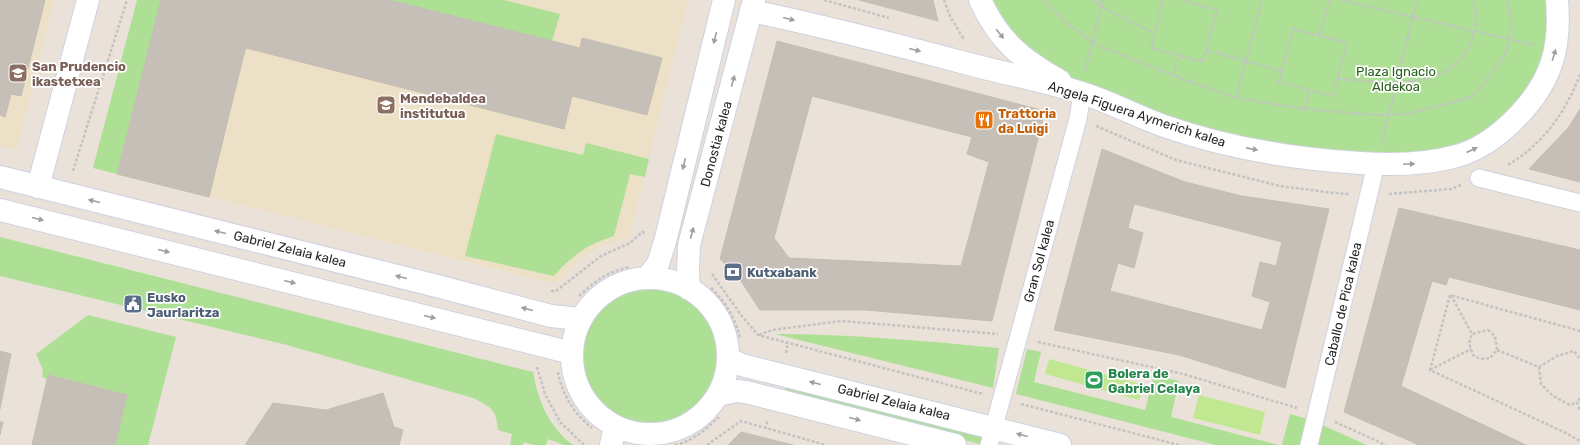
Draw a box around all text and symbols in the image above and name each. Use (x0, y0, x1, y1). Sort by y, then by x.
one-way arrow (783, 17, 795, 23)
one-way arrow (995, 28, 1004, 39)
one-way arrow (711, 32, 717, 44)
one-way arrow (909, 48, 922, 54)
one-way arrow (1551, 48, 1557, 60)
place label: San Prudencio ikastetxea (32, 59, 126, 89)
school or university icon: San Prudencio ikastetxea (7, 62, 29, 84)
park label: Plaza Ignacio Aldekoa (1356, 64, 1436, 94)
one-way arrow (730, 74, 736, 86)
street label: Angela Figuera Aymerich kalea (1046, 78, 1228, 151)
place label: Mendebaldea institutua (400, 91, 486, 121)
school or university icon: Mendebaldea institutua (375, 94, 397, 116)
street label: Donostia kalea (697, 99, 735, 189)
place label: Trattoria da Luigi (998, 106, 1056, 136)
restaurant icon: Trattoria da Luigi (973, 109, 995, 131)
one-way arrow (1246, 147, 1258, 153)
one-way arrow (1466, 147, 1477, 153)
one-way arrow (680, 158, 686, 170)
one-way arrow (1403, 160, 1415, 167)
one-way arrow (88, 198, 100, 204)
one-way arrow (32, 217, 44, 223)
street label: Gran Sol kalea (1021, 218, 1057, 304)
one-way arrow (690, 227, 696, 240)
street label: Gabriel Zelaia kalea (232, 228, 348, 270)
one-way arrow (214, 229, 227, 235)
street label: Caballo de Pica kalea (1321, 241, 1365, 367)
one-way arrow (158, 248, 170, 254)
bank icon: Kutxabank (722, 261, 744, 283)
place label: Kutxabank (747, 265, 817, 280)
one-way arrow (395, 274, 407, 280)
one-way arrow (284, 280, 296, 286)
place label: Eusko Jaurlaritza (147, 290, 220, 320)
public building icon: Eusko Jaurlaritza (122, 293, 144, 315)
one-way arrow (521, 306, 533, 312)
one-way arrow (424, 315, 436, 321)
place label: Bolera de Gabriel Celaya (1108, 366, 1200, 396)
sports icon: Bolera de Gabriel Celaya (1083, 369, 1105, 391)
one-way arrow (809, 379, 821, 385)
street label: Gabriel Zelaia kalea (836, 381, 952, 423)
one-way arrow (849, 416, 861, 422)
one-way arrow (1016, 432, 1028, 438)

